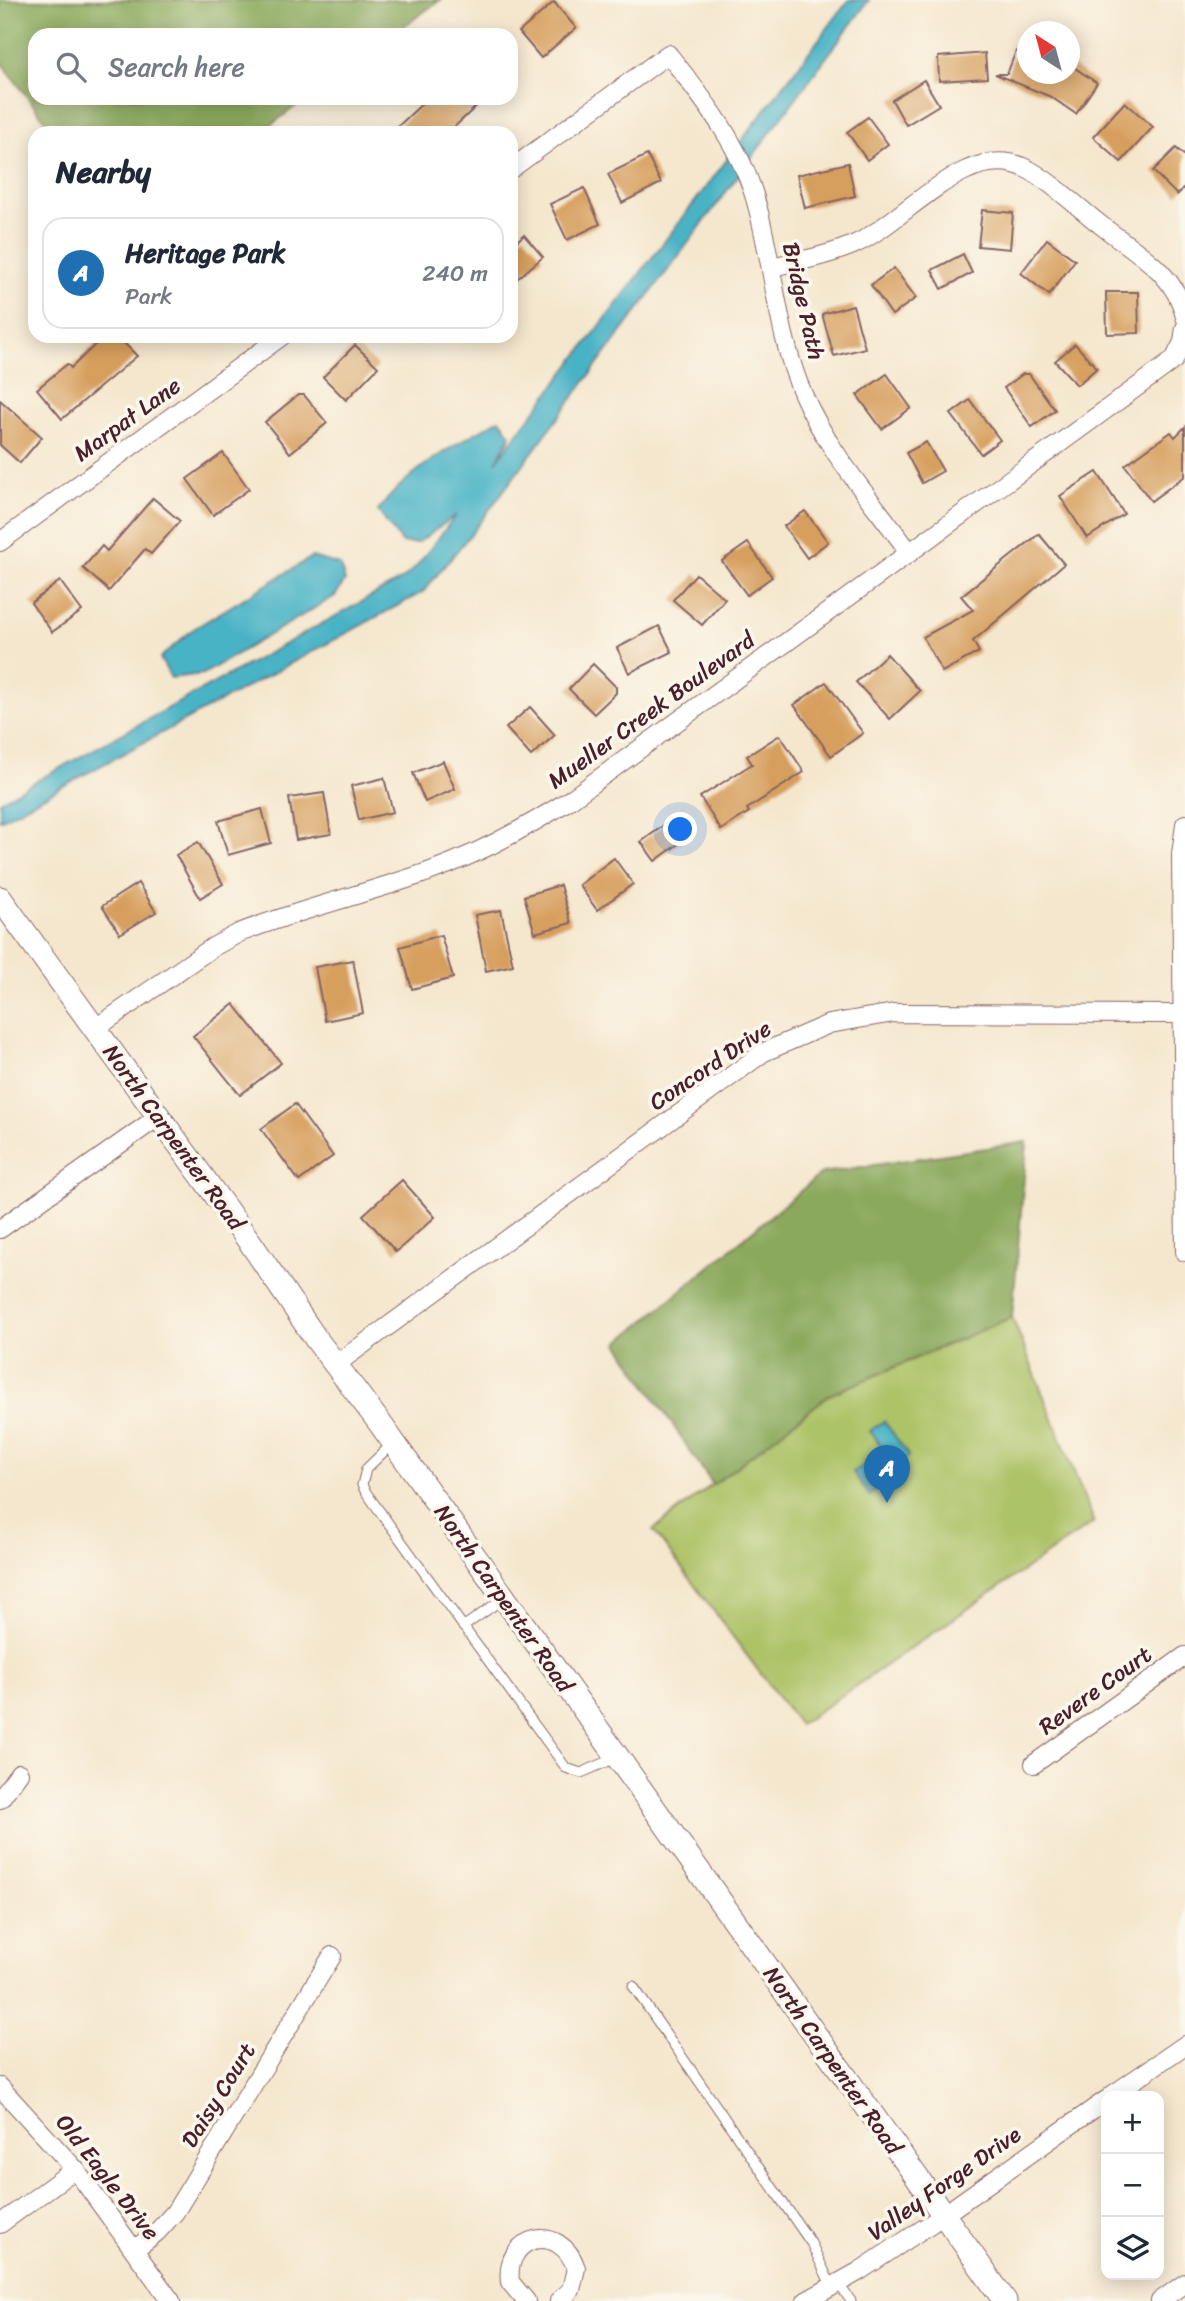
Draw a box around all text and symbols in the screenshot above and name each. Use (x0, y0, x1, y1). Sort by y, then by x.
north arrow (1017, 21, 1080, 84)
search box (28, 28, 518, 105)
text: Search here (108, 44, 245, 90)
icon: search (52, 48, 90, 86)
text: Nearby (56, 145, 151, 199)
text: Heritage Park (125, 230, 286, 276)
street label: Bridge Path (770, 238, 837, 364)
text: A (73, 253, 89, 294)
text: 240 m (422, 253, 488, 294)
text: Park (125, 276, 172, 317)
street label: Marpat Lane (65, 366, 190, 473)
street label: Mueller Creek Boulevard (539, 620, 765, 800)
your location (663, 812, 697, 846)
street label: Concord Drive (640, 1009, 780, 1122)
street label: North Carpenter Road (92, 1035, 257, 1241)
pin: A (864, 1445, 910, 1503)
street label: North Carpenter Road (423, 1495, 585, 1703)
street label: Revere Court (1030, 1635, 1161, 1746)
street label: North Carpenter Road (752, 1957, 914, 2165)
street label: Daisy Court (170, 2034, 267, 2156)
map controls (1101, 2091, 1164, 2280)
button: + (1101, 2091, 1164, 2154)
street label: Old Eagle Drive (45, 2105, 171, 2250)
street label: Valley Forge Drive (859, 2115, 1030, 2252)
button: − (1101, 2154, 1164, 2217)
button: layers (1101, 2217, 1164, 2280)

